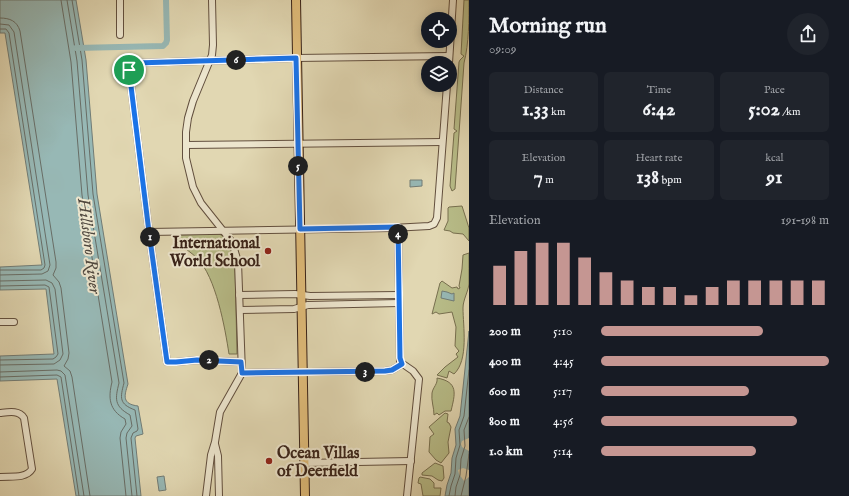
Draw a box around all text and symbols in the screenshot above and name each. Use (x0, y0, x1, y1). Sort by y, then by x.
map controls (421, 12, 457, 92)
button: locate (421, 12, 457, 48)
text: Morning run (489, 12, 607, 40)
button: share (787, 13, 829, 55)
text: 09:09 (489, 41, 517, 58)
pin: 6 (226, 50, 246, 70)
pin (112, 53, 146, 87)
text: 6 (234, 53, 238, 67)
button: layers (421, 56, 457, 92)
icon: arrive (118, 59, 140, 81)
text: Distance (524, 83, 564, 97)
text: Time (647, 83, 671, 97)
text: Pace (764, 83, 785, 97)
text: 1.33 (522, 97, 549, 122)
text: 6:42 (643, 97, 675, 122)
text: 5:02 (748, 97, 780, 122)
text: km (549, 105, 565, 119)
text: /km (780, 105, 800, 119)
text: Elevation (522, 151, 565, 165)
text: Heart rate (636, 151, 682, 165)
text: kcal (765, 151, 784, 165)
pin: 5 (288, 156, 308, 176)
text: 5 (296, 159, 300, 173)
text: 7 (534, 165, 543, 190)
text: 138 (636, 165, 659, 190)
text: 91 (766, 165, 782, 190)
text: m (543, 173, 554, 187)
text: bpm (659, 173, 682, 187)
water label: Hillsboro River (72, 196, 105, 296)
text: Elevation (489, 212, 541, 229)
text: 191–198 m (781, 212, 829, 229)
pin: 4 (388, 224, 408, 244)
pin: 1 (140, 227, 160, 247)
text: 4 (395, 227, 401, 241)
text: 1 (148, 230, 152, 244)
place label: International World School (169, 234, 261, 272)
marker: International World School (263, 246, 273, 256)
text: 200 m (489, 323, 521, 340)
text: 5:10 (553, 323, 572, 340)
pin: 2 (199, 350, 219, 370)
text: 2 (206, 353, 212, 367)
text: 400 m (489, 353, 521, 370)
text: 4:45 (553, 353, 574, 370)
pin: 3 (355, 362, 375, 382)
text: 3 (363, 365, 367, 379)
text: 600 m (489, 383, 520, 400)
text: 5:17 (553, 383, 572, 400)
text: 800 m (489, 413, 520, 430)
text: 4:56 (553, 413, 573, 430)
text: 1.0 km (489, 443, 523, 460)
text: 5:14 (553, 443, 572, 460)
place label: Ocean Villas of Deerfield (277, 444, 360, 482)
marker: Ocean Villas of Deerfield (264, 456, 274, 466)

